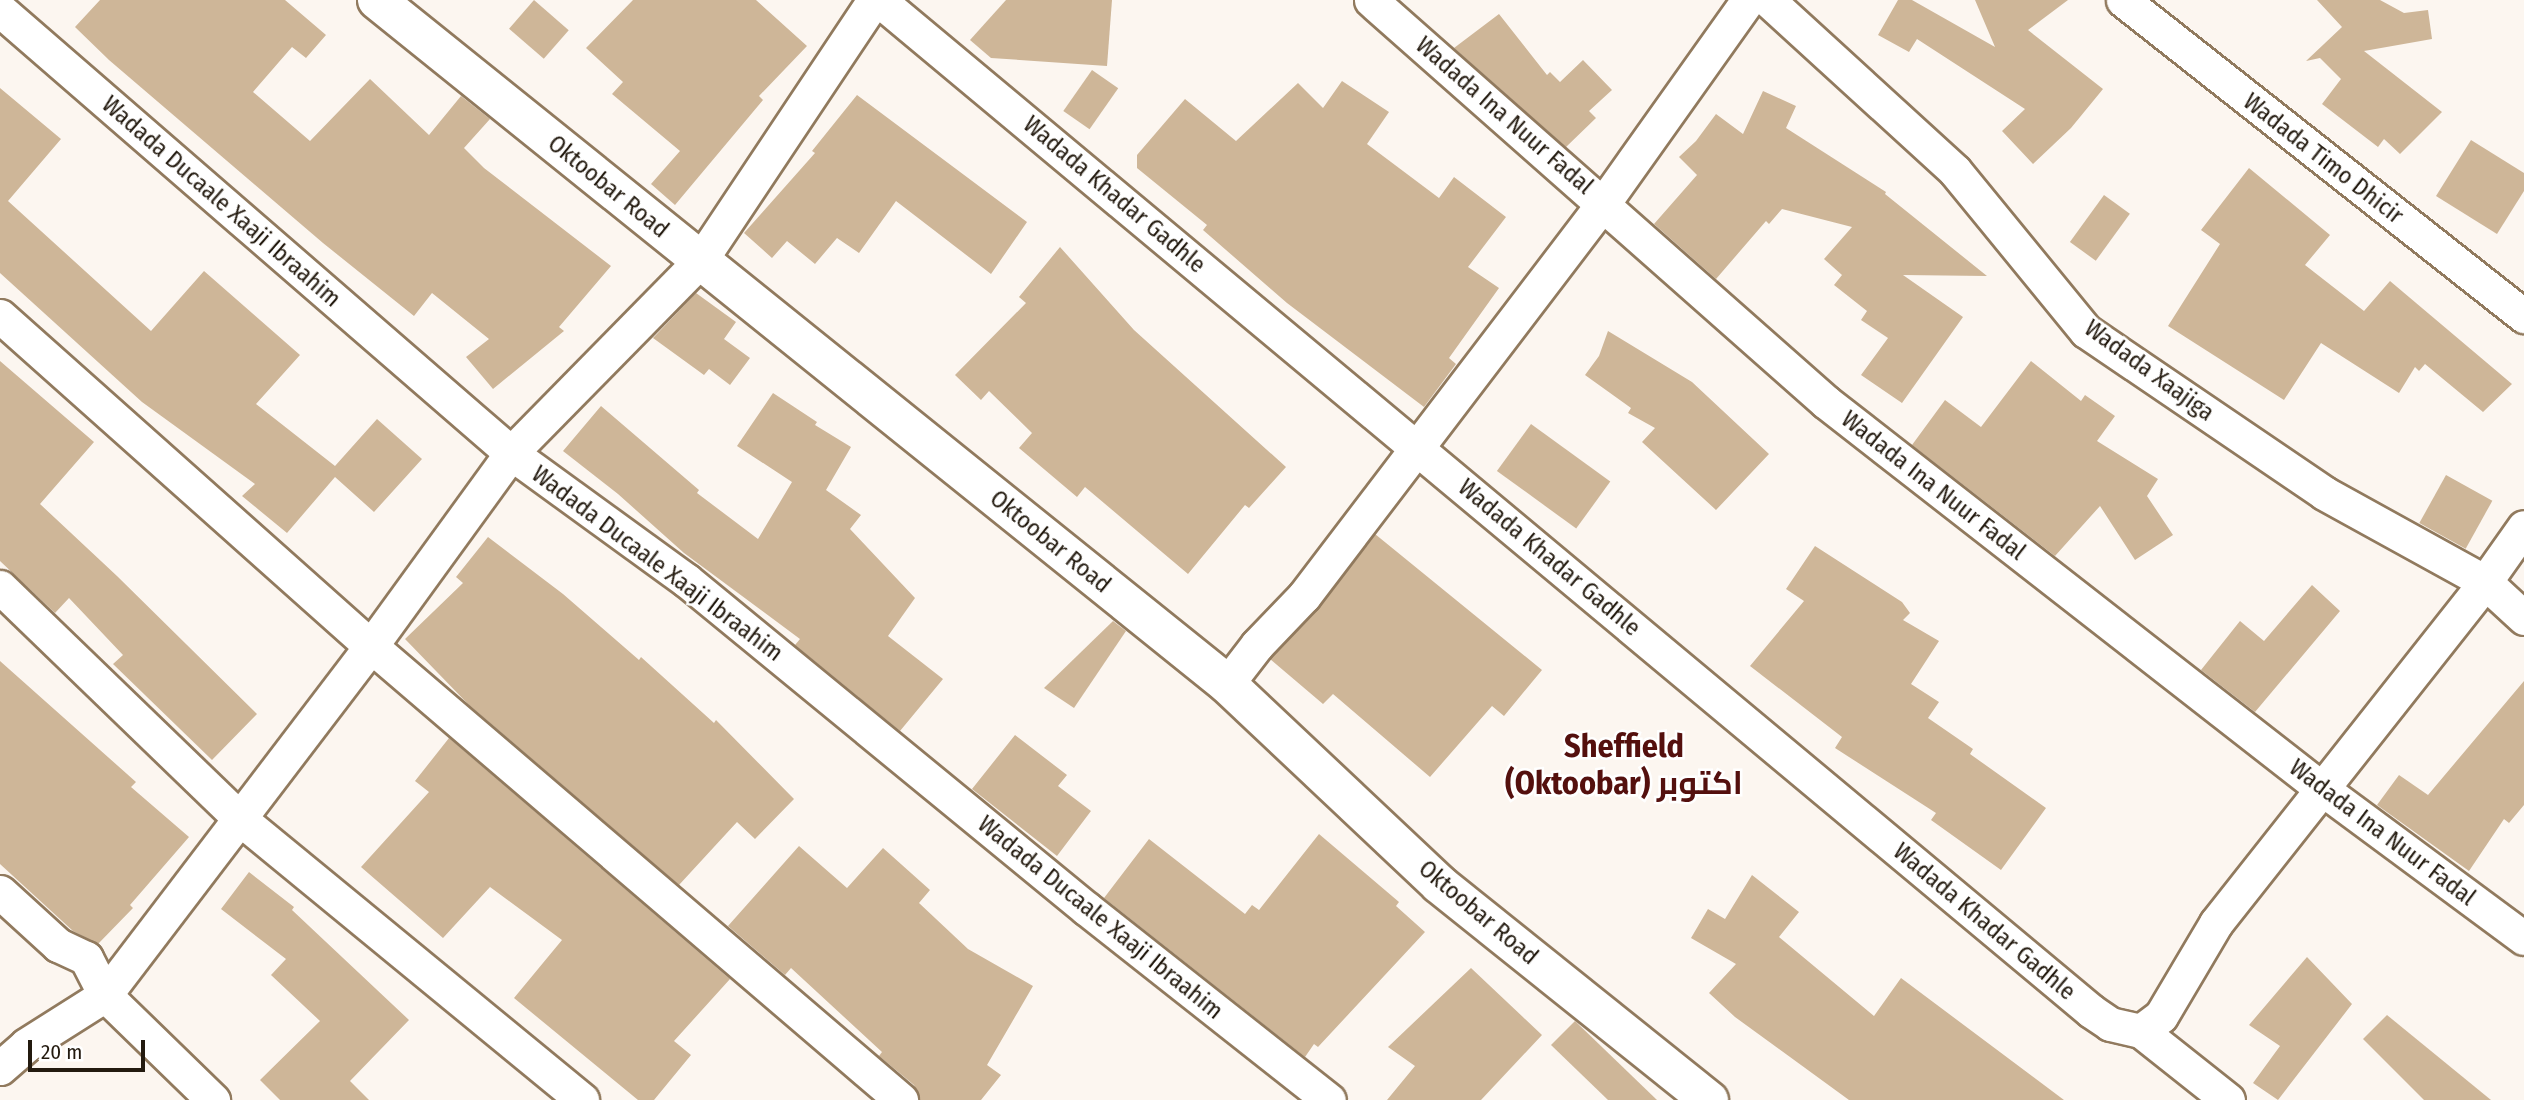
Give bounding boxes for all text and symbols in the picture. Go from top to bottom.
street label: Wadada Ina Nuur Fadal [1409,31,1599,201]
street label: Wadada Timo Dhicir [2237,88,2409,230]
street label: Wadada Ducaale Xaaji Ibraahim [96,90,346,314]
street label: Wadada Khadar Gadhle [1017,110,1211,280]
street label: Oktoobar Road [542,130,674,244]
street label: Wadada Xaajiga [2079,314,2219,428]
street label: Wadada Ina Nuur Fadal [1835,405,2031,567]
street label: Wadada Ducaale Xaaji Ibraahim [526,460,788,668]
street label: Wadada Khadar Gadhle [1452,473,1646,643]
street label: Oktoobar Road [984,485,1116,599]
district label: Sheffield (Oktoobar) اكتوبر [1505,728,1743,803]
street label: Wadada Ina Nuur Fadal [2283,754,2481,912]
street label: Wadada Ducaale Xaaji Ibraahim [972,810,1228,1026]
street label: Wadada Khadar Gadhle [1887,837,2081,1007]
street label: Oktoobar Road [1412,855,1544,971]
scale bar [32,1026,149,1070]
text: 20 m [41,1039,82,1065]

